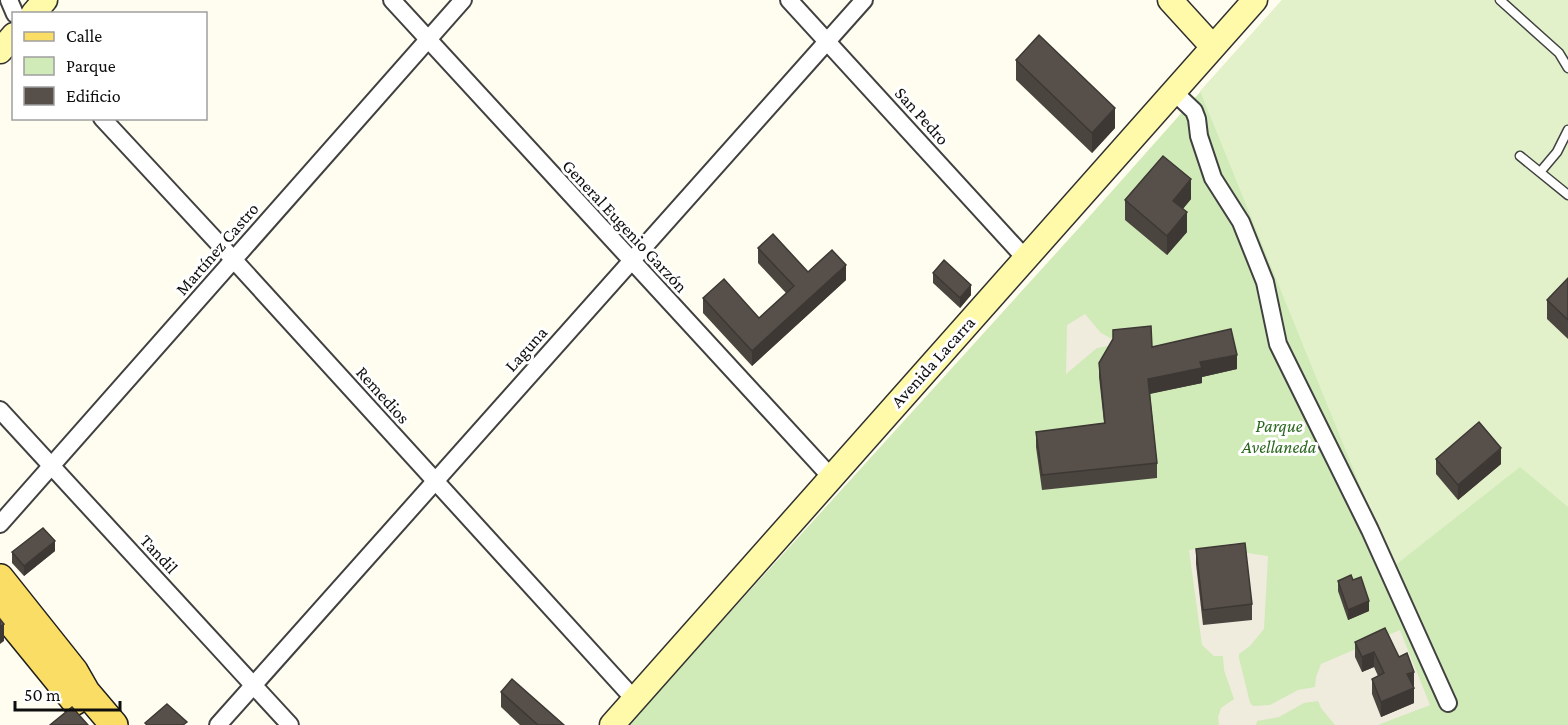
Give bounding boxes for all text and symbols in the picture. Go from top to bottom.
legend [12,12,207,120]
text: Calle [66,26,102,46]
text: Parque [66,56,116,76]
street label: San Pedro [891,83,953,149]
text: Edificio [66,86,121,106]
street label: General Eugenio Garzón [558,156,692,297]
street label: Martínez Castro [171,199,263,299]
street label: Avenida Lacarra [887,312,979,412]
street label: Laguna [501,322,551,376]
street label: Remedios [352,362,414,428]
park label: Parque Avellaneda [1241,416,1317,457]
street label: Tandil [136,530,182,578]
scale bar [15,674,120,712]
text: 50 m [24,685,61,705]

